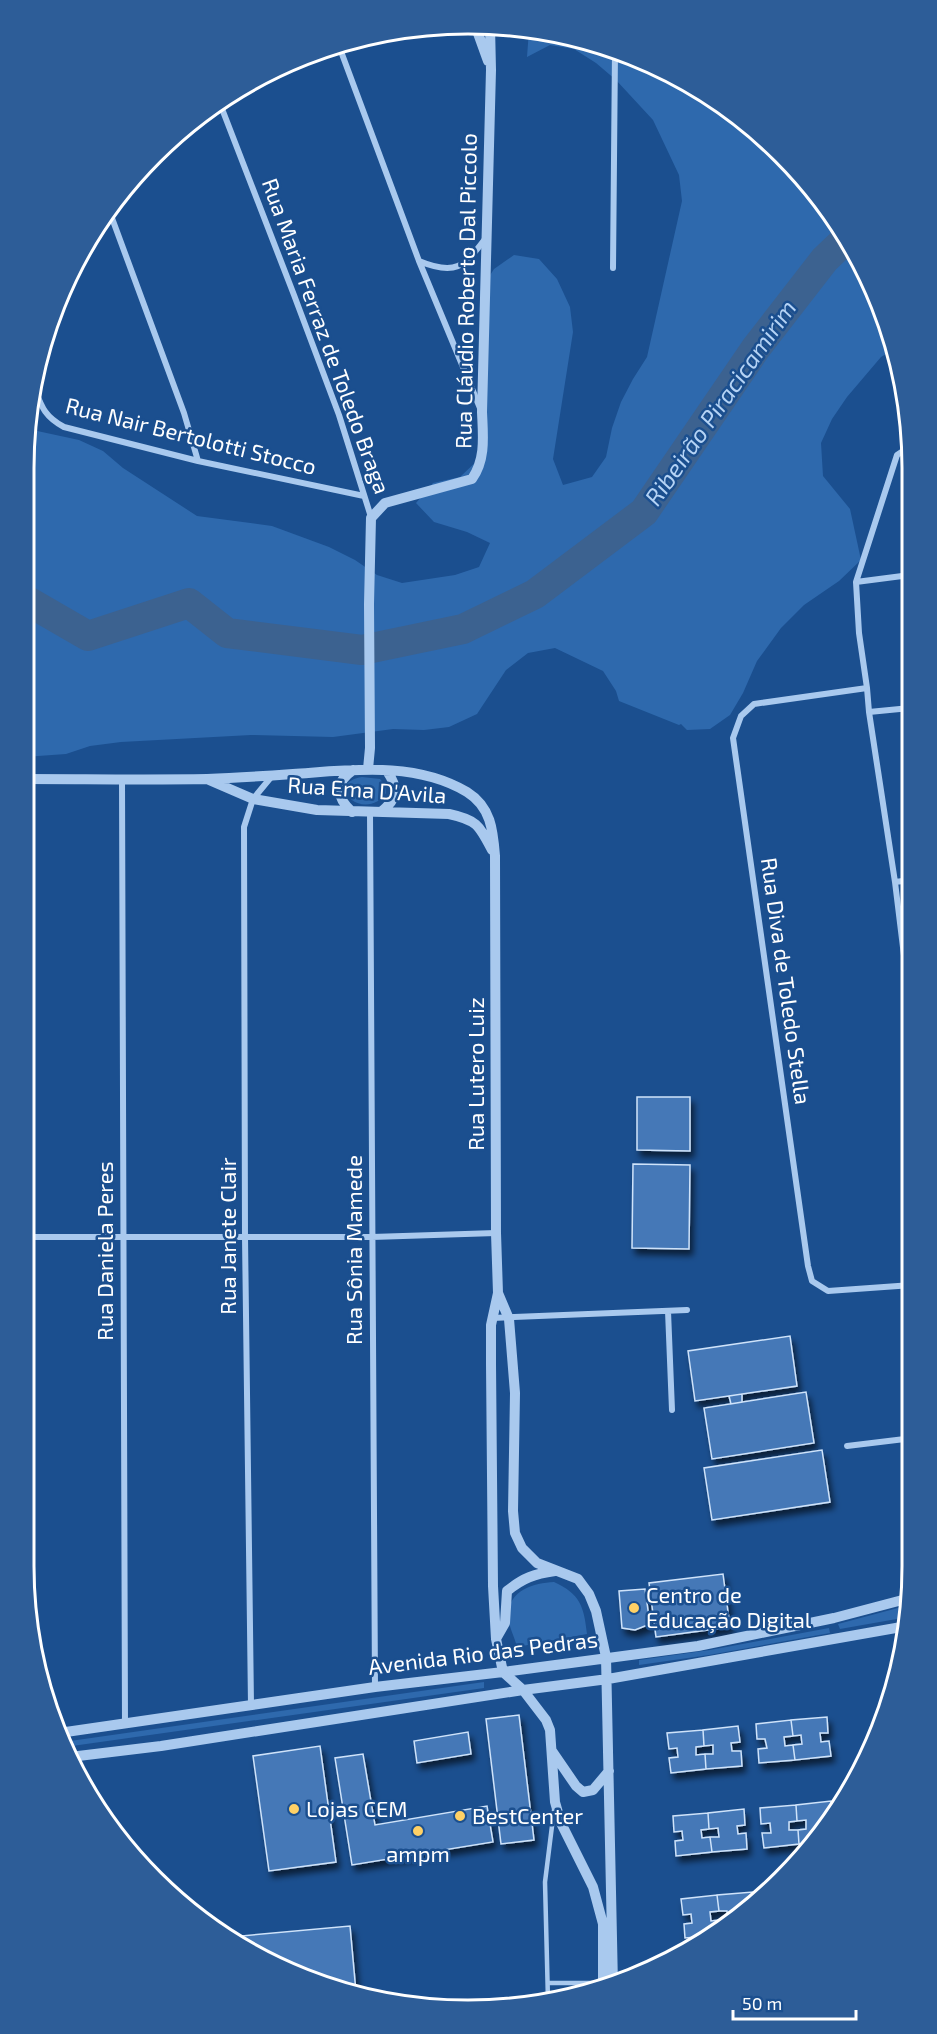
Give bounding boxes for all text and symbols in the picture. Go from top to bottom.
street label: Rua Cláudio Roberto Dal Piccolo [449,133,481,449]
street label: Rua Maria Ferraz de Toledo Braga [258,174,396,497]
water label: Ribeirão Piracicamirim [638,294,802,510]
street label: Rua Nair Bertolotti Stocco [63,391,319,479]
street label: Rua Ema D'Avila [287,770,447,808]
street label: Rua Diva de Toledo Stella [757,856,817,1106]
street label: Rua Lutero Luiz [462,997,488,1151]
street label: Rua Sônia Mamede [340,1155,366,1345]
street label: Rua Janete Clair [214,1157,240,1315]
street label: Rua Daniela Peres [91,1161,117,1341]
place label: Centro de Educação Digital [646,1581,812,1634]
marker: Centro de Educação Digital [627,1601,641,1615]
street label: Avenida Rio das Pedras [367,1625,599,1679]
place label: Lojas CEM [306,1795,408,1822]
marker: Lojas CEM [287,1802,301,1816]
place label: BestCenter [472,1802,583,1828]
marker: BestCenter [453,1809,467,1823]
marker: ampm [411,1824,425,1838]
place label: ampm [386,1840,450,1866]
scale bar [733,1983,856,2021]
text: 50 m [742,1992,782,2014]

